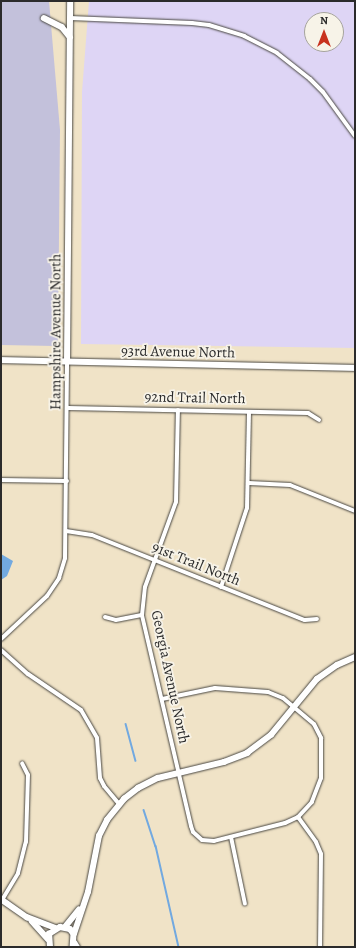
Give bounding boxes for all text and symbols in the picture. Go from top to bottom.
north arrow [304,12,344,52]
text: N [320,13,328,28]
street label: Hampshire Avenue North [47,254,65,410]
street label: 93rd Avenue North [121,342,235,362]
street label: 92nd Trail North [144,388,246,408]
street label: 91st Trail North [149,538,243,590]
street label: Georgia Avenue North [147,609,193,745]

